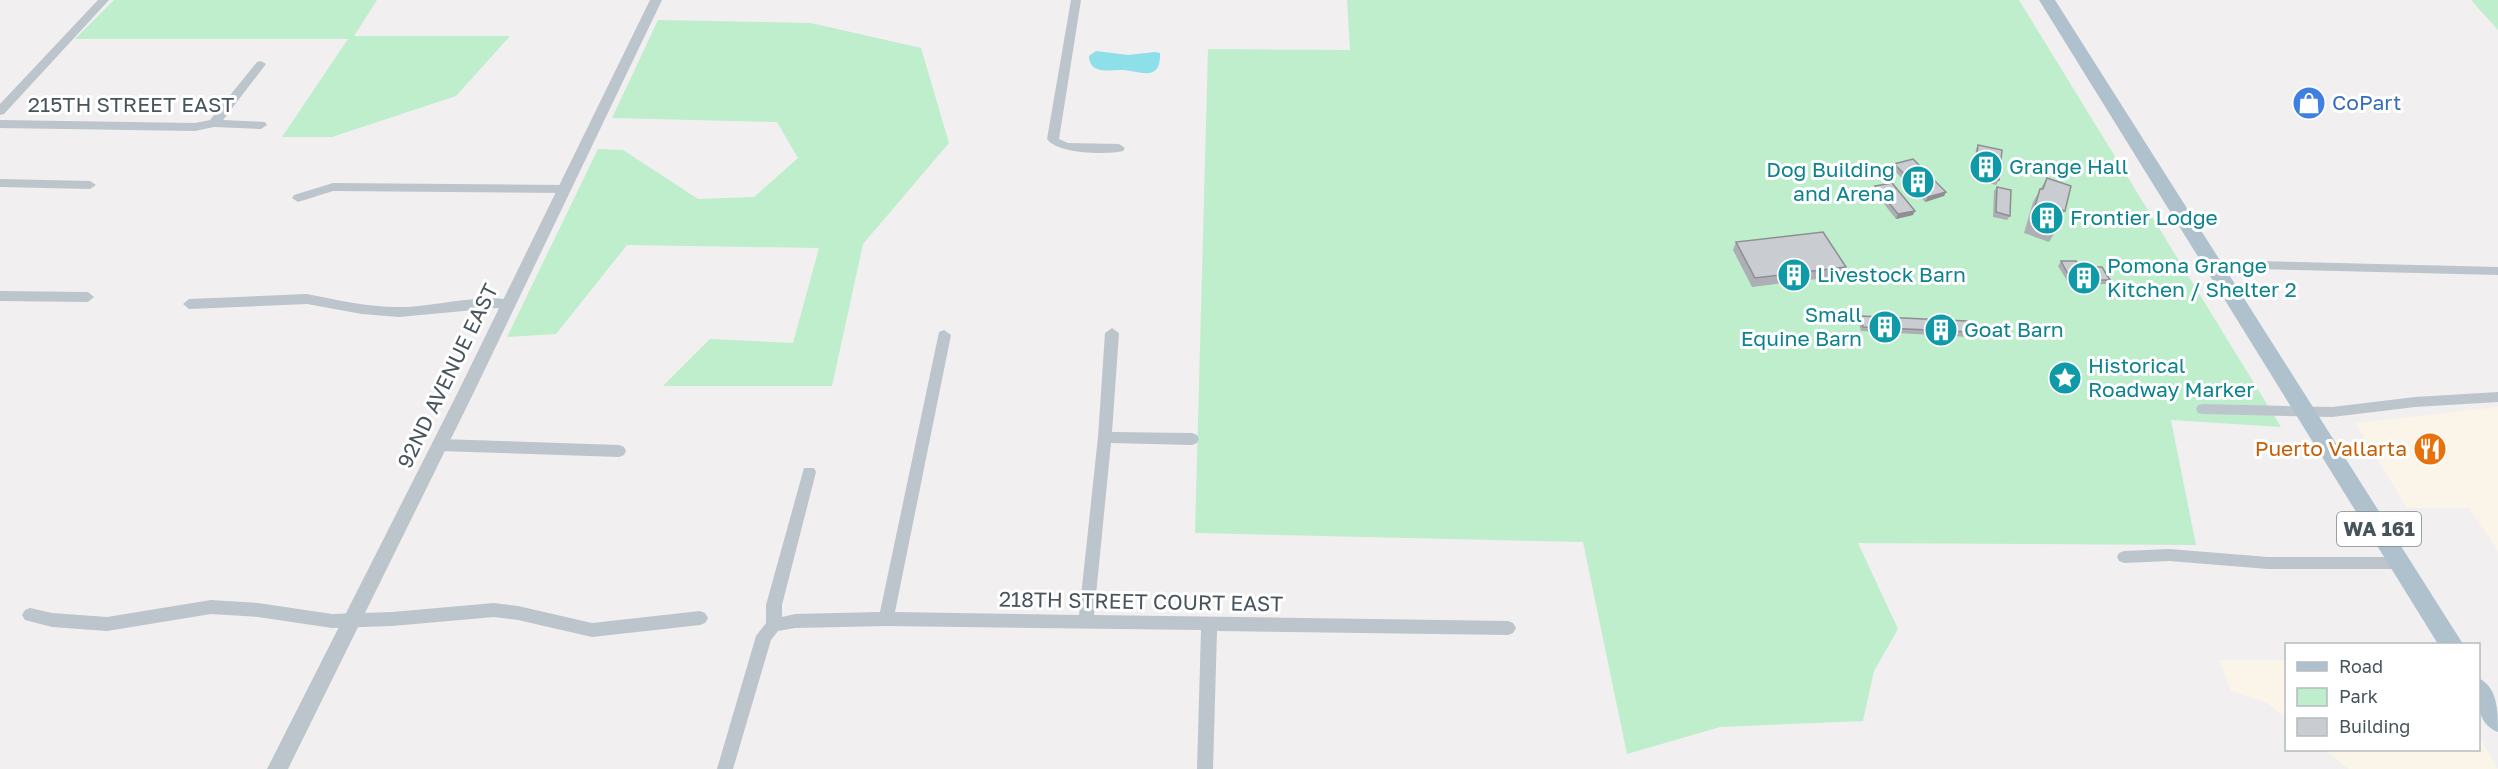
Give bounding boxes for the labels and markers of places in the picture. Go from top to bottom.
shop icon: CoPart [2291,85,2327,121]
place label: CoPart [2332,89,2401,115]
building icon: Grange Hall [1968,149,2004,185]
place label: Grange Hall [2009,153,2128,179]
place label: Dog Building and Arena [1766,156,1895,206]
building icon: Dog Building and Arena [1900,164,1936,200]
building icon: Frontier Lodge [2029,200,2065,236]
place label: Frontier Lodge [2070,204,2218,230]
place label: Pomona Grange Kitchen / Shelter 2 [2107,252,2297,302]
building icon: Livestock Barn [1776,257,1812,293]
building icon: Pomona Grange Kitchen / Shelter 2 [2066,260,2102,296]
place label: Livestock Barn [1817,261,1966,287]
place label: Small Equine Barn [1741,301,1862,351]
building icon: Small Equine Barn [1867,309,1903,345]
building icon: Goat Barn [1923,312,1959,348]
place label: Goat Barn [1964,316,2064,342]
place label: Historical Roadway Marker [2088,352,2254,402]
place icon: Historical Roadway Marker [2047,360,2083,396]
restaurant icon: Puerto Vallarta [2412,431,2448,467]
place label: Puerto Vallarta [2255,435,2407,461]

